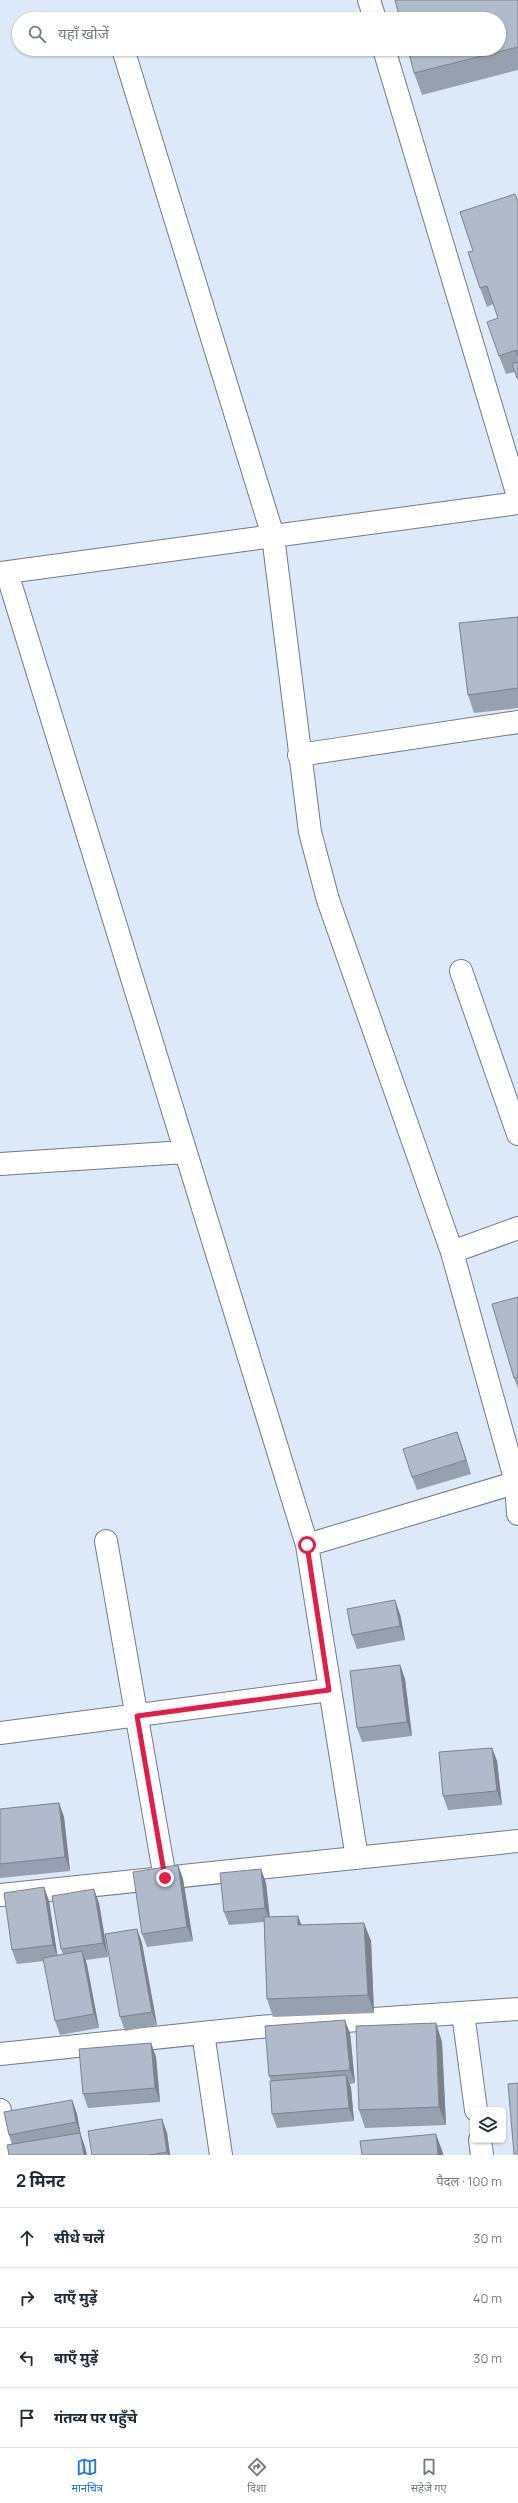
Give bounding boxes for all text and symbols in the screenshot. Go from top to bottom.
search box [12,12,506,56]
icon: search [26,23,48,45]
text: यहाँ खोजें [58,23,109,44]
route start [298,1536,316,1554]
route end [156,1869,174,1887]
map controls [470,2107,506,2143]
button: layers [470,2107,506,2143]
text: 2 मिनट [16,2169,65,2192]
text: पैदल · 100 m [436,2172,502,2190]
icon: ahead [16,2227,38,2249]
text: सीधे चलें [54,2227,104,2248]
text: 30 m [473,2229,502,2247]
icon: right [16,2287,38,2309]
text: दाएँ मुड़ें [54,2287,97,2308]
text: 40 m [473,2289,502,2307]
icon: left [16,2347,38,2369]
text: बाएँ मुड़ें [54,2347,98,2368]
text: 30 m [473,2349,502,2367]
icon: arrive [16,2407,38,2429]
text: गंतव्य पर पहुँचे [54,2407,137,2428]
tab: मानचित्र [71,2456,103,2496]
tab: दिशा [246,2456,268,2496]
tab: सहेजे गए [411,2456,447,2496]

